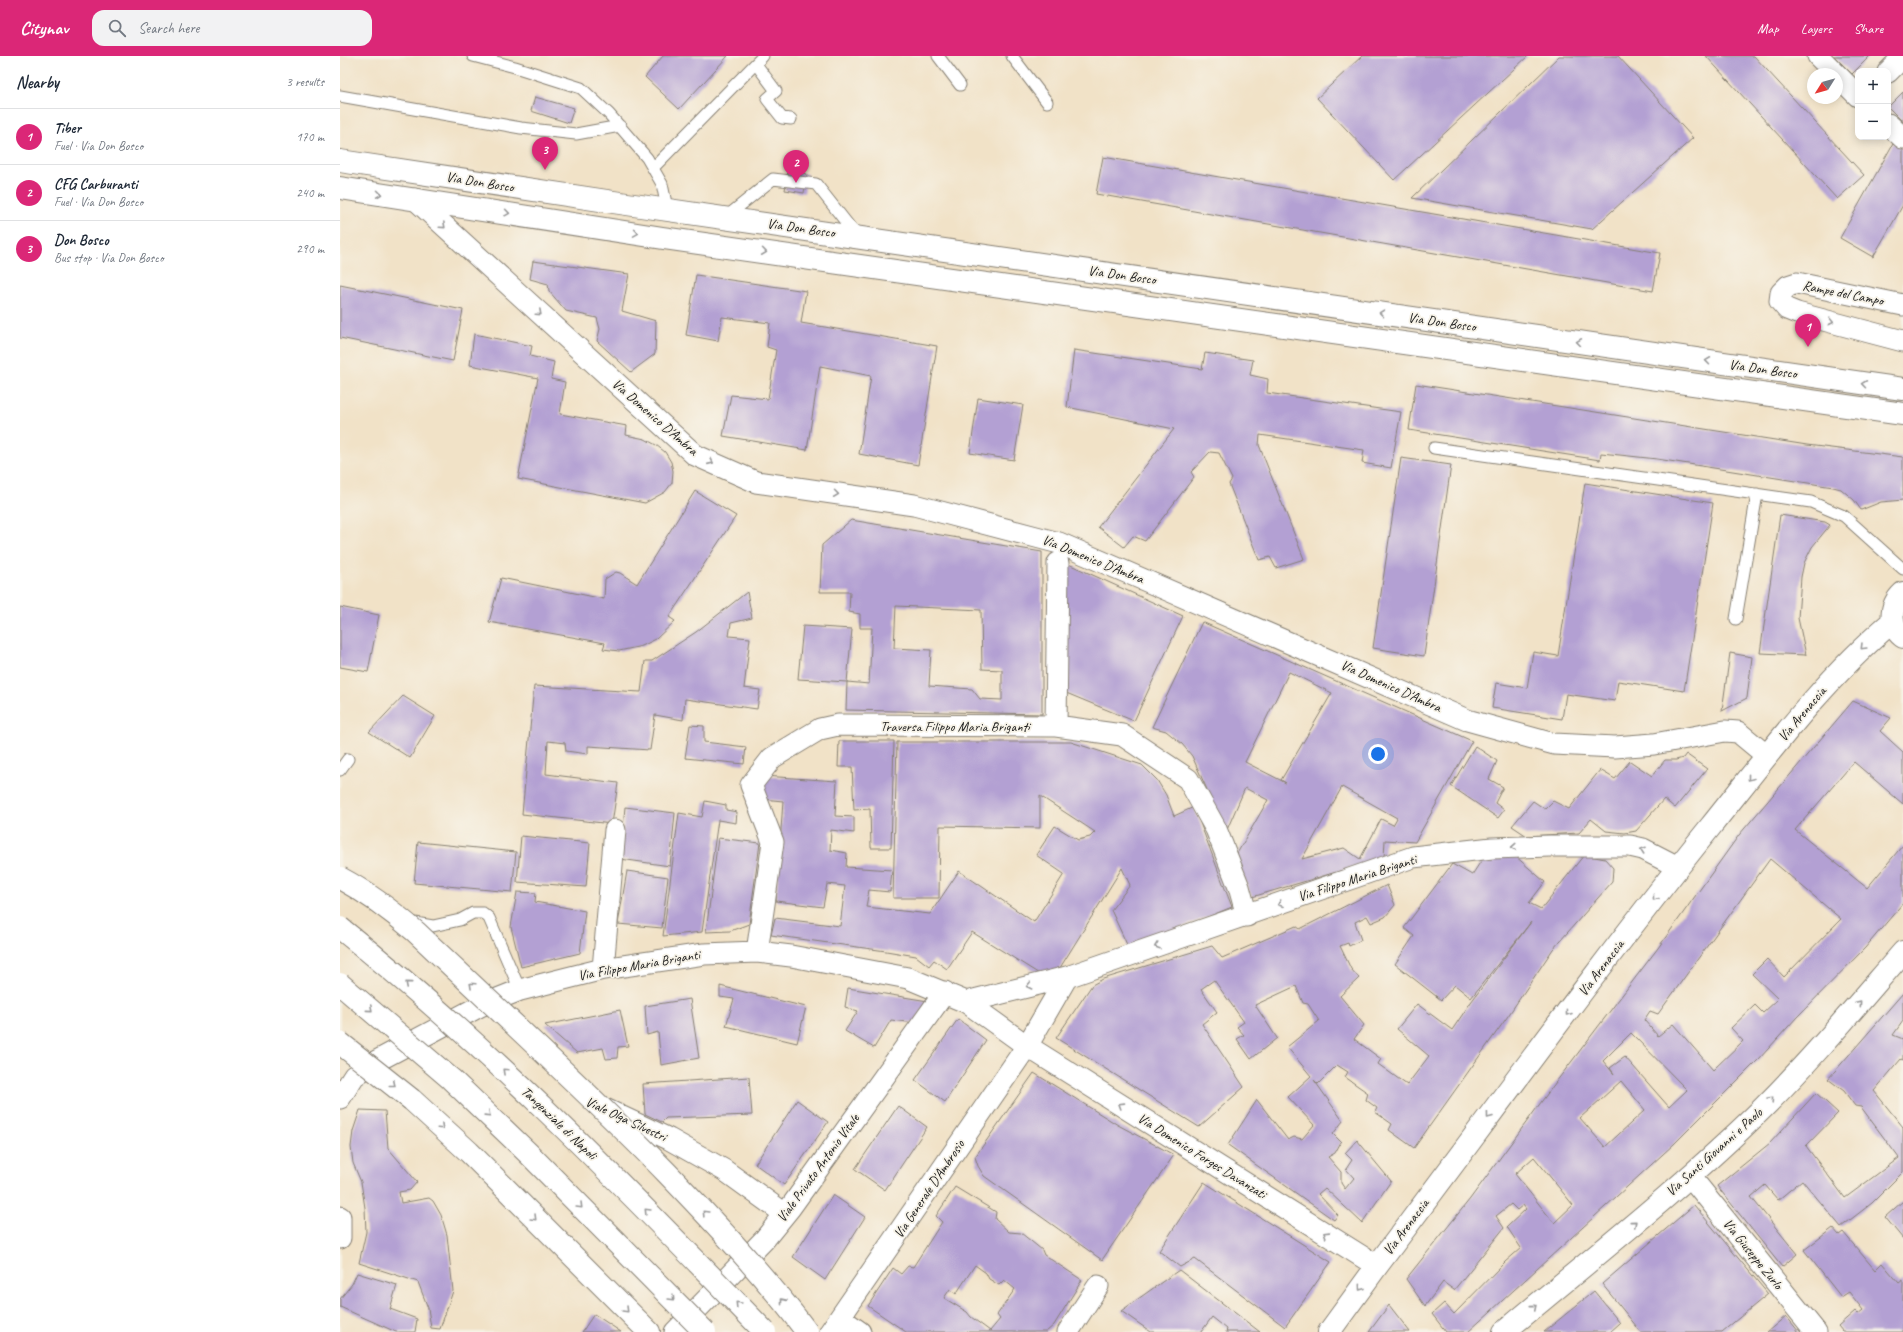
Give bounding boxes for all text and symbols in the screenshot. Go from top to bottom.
search box [92,10,372,46]
text: Citynav [20,16,68,40]
icon: search [106,17,128,39]
text: Search here [138,19,199,38]
text: Map [1757,20,1779,37]
text: Layers [1801,20,1832,37]
text: Share [1854,20,1883,37]
north arrow [1807,68,1843,104]
map controls [1855,68,1891,140]
button: + [1855,68,1891,104]
text: Nearby [16,72,59,93]
text: 3 results [286,74,324,90]
button: − [1855,104,1891,140]
text: Tiber [54,119,81,138]
text: 1 [26,129,32,145]
text: 170 m [296,129,324,145]
pin: 3 [532,137,558,170]
text: Fuel · Via Don Bosco [54,138,143,154]
pin: 2 [783,150,809,183]
street label: Via Don Bosco [445,168,517,196]
text: CFG Carburanti [54,175,137,194]
text: 2 [26,185,32,201]
text: 240 m [296,185,324,201]
one-way arrow [376,189,382,198]
text: Fuel · Via Don Bosco [54,194,143,210]
one-way arrow [504,209,510,217]
street label: Via Don Bosco [766,215,838,241]
one-way arrow [439,221,446,228]
one-way arrow [632,229,639,237]
text: Don Bosco [54,231,109,250]
text: 3 [26,241,32,257]
text: 290 m [296,241,324,257]
one-way arrow [761,247,767,256]
text: Bus stop · Via Don Bosco [54,250,164,266]
street label: Via Don Bosco [1087,262,1159,288]
street label: Rampe del Campo [1801,277,1887,310]
one-way arrow [535,309,542,316]
one-way arrow [1378,309,1385,318]
street label: Via Don Bosco [1407,309,1479,335]
pin: 1 [1795,314,1821,347]
one-way arrow [1828,317,1835,326]
one-way arrow [1576,338,1583,347]
street label: Via Don Bosco [1728,356,1800,382]
one-way arrow [1705,357,1711,366]
street label: Via Domenico D'Ambra [609,375,702,459]
one-way arrow [1861,380,1867,389]
one-way arrow [707,457,714,465]
one-way arrow [833,489,839,498]
street label: Via Domenico D'Ambra [1040,531,1147,587]
one-way arrow [1860,642,1868,650]
street label: Via Domenico D'Ambra [1338,656,1445,716]
street label: Via Arenaccia [1774,682,1831,745]
street label: Traversa Filippo Maria Briganti [880,718,1032,735]
your location [1368,744,1388,764]
one-way arrow [1747,773,1754,780]
one-way arrow [1511,843,1517,852]
one-way arrow [1640,846,1647,854]
street label: Via Filippo Maria Briganti [1296,850,1421,905]
one-way arrow [1652,893,1659,900]
one-way arrow [1277,899,1284,908]
street label: Via Arenaccia [1574,936,1628,999]
one-way arrow [1154,942,1161,950]
street label: Via Filippo Maria Briganti [577,945,704,984]
one-way arrow [405,982,412,989]
one-way arrow [469,982,477,990]
one-way arrow [1026,982,1032,990]
one-way arrow [1854,1000,1861,1007]
one-way arrow [365,1005,373,1012]
one-way arrow [1566,1008,1573,1015]
one-way arrow [502,1068,510,1076]
one-way arrow [388,1080,395,1087]
street label: Tangenziale di Napoli [518,1083,602,1165]
street label: Viale Olga Silvestri [583,1093,671,1146]
one-way arrow [1766,1096,1773,1103]
one-way arrow [1118,1103,1125,1110]
street label: Via Santi Giovanni e Paolo [1662,1103,1767,1200]
street label: Viale Privato Antonio Vitale [773,1109,864,1225]
one-way arrow [483,1110,491,1117]
street label: Via Domenico Forges Davanzati [1135,1110,1271,1204]
one-way arrow [1487,1112,1494,1119]
one-way arrow [436,1122,444,1129]
street label: Via Generale D'Ambrosio [890,1136,969,1241]
street label: Via Arenaccia [1379,1195,1433,1258]
one-way arrow [575,1201,583,1209]
one-way arrow [644,1208,652,1216]
one-way arrow [702,1210,710,1218]
one-way arrow [529,1213,537,1220]
street label: Via Giuseppe Zurlo [1719,1215,1788,1294]
one-way arrow [1629,1221,1636,1228]
one-way arrow [1323,1231,1330,1238]
one-way arrow [1359,1283,1366,1290]
one-way arrow [667,1293,675,1301]
one-way arrow [781,1298,788,1306]
one-way arrow [735,1301,743,1309]
one-way arrow [1529,1304,1537,1311]
one-way arrow [621,1305,629,1312]

